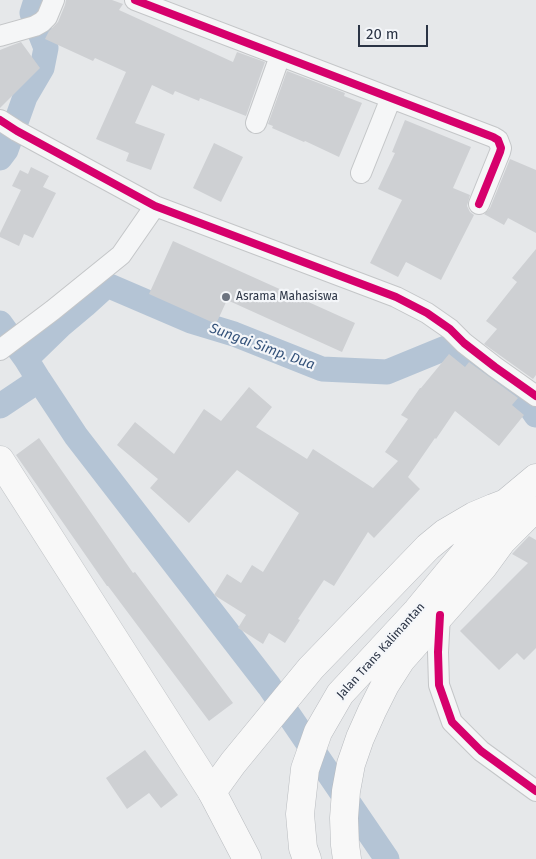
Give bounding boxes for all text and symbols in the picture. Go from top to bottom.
scale bar [361,15,431,47]
text: 20 m [366,25,399,43]
place label: Asrama Mahasiswa [236,290,338,304]
marker: Asrama Mahasiswa [220,291,232,303]
water label: Sungai Simp. Dua [207,320,317,374]
street label: Jalan Trans Kalimantan [334,600,428,702]

